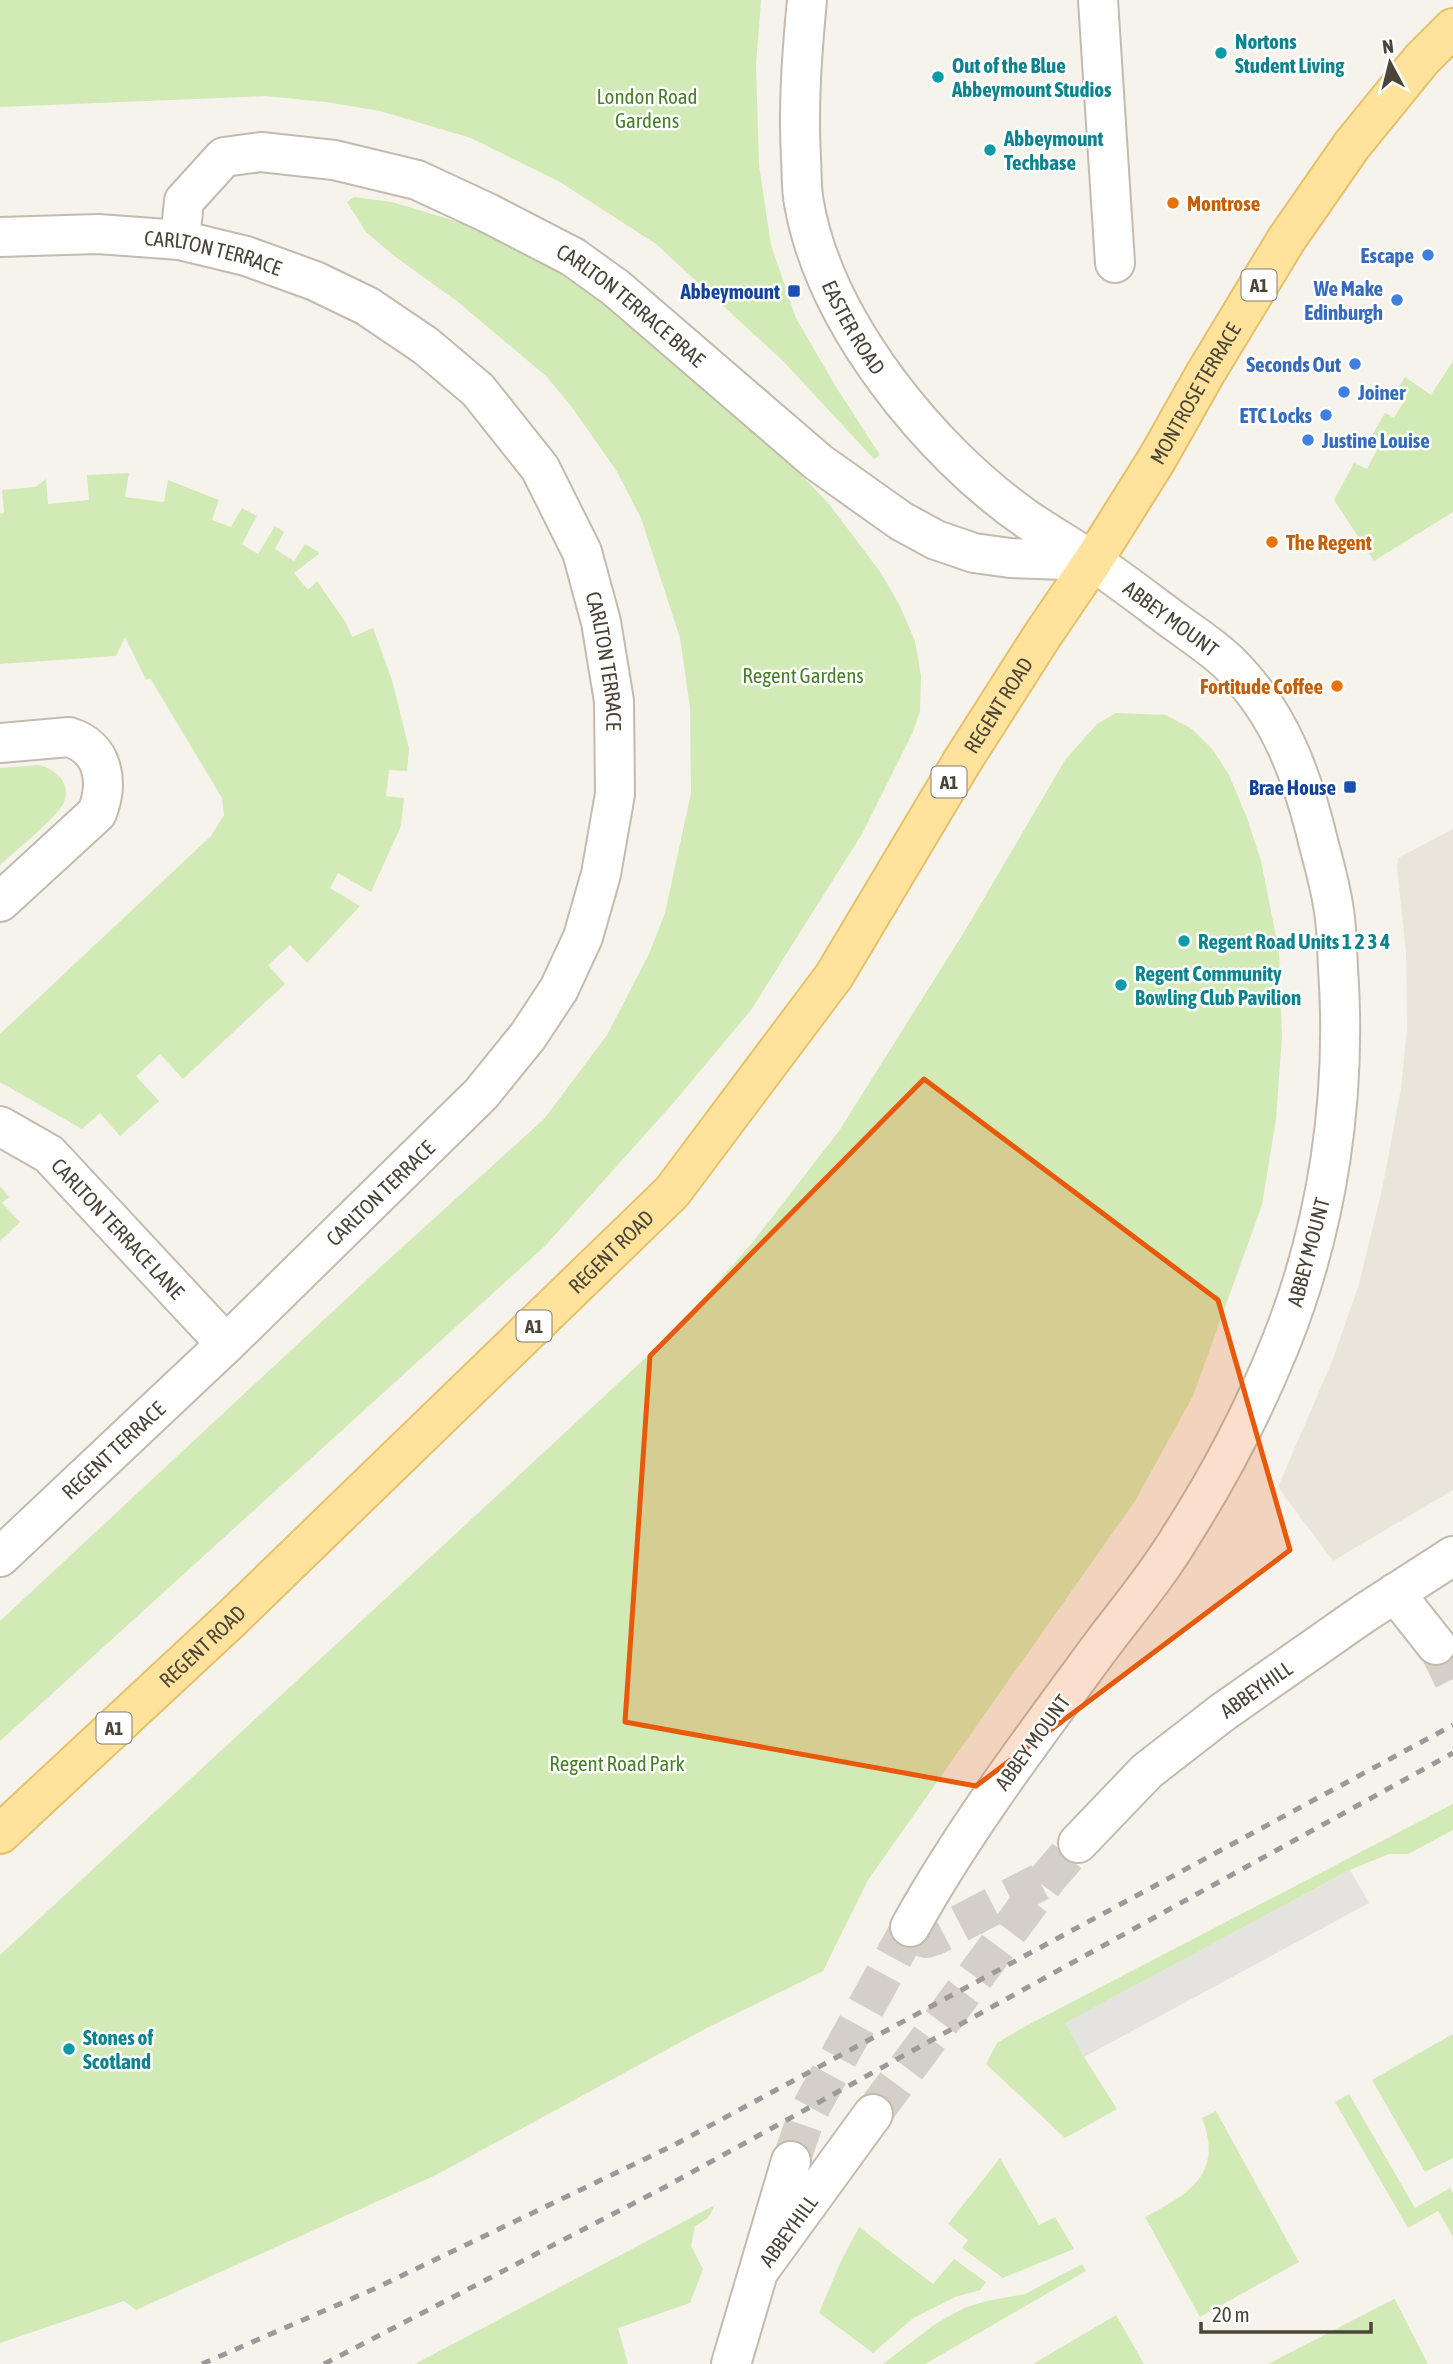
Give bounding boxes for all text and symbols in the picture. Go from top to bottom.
north arrow [1355,28,1425,98]
place label: Nortons Student Living [1235,29,1345,77]
text: N [1381,35,1395,58]
marker: Nortons Student Living [1213,45,1229,61]
place label: Out of the Blue Abbeymount Studios [951,53,1112,101]
marker: Out of the Blue Abbeymount Studios [930,69,946,85]
park label: London Road Gardens [596,84,698,132]
place label: Abbeymount Techbase [1003,126,1104,174]
marker: Abbeymount Techbase [982,142,998,158]
place label: Montrose [1187,191,1260,215]
marker: Montrose [1165,195,1181,211]
street label: CARLTON TERRACE [144,225,285,280]
street label: CARLTON TERRACE BRAE [553,239,710,371]
place label: Escape [1361,243,1414,267]
marker: Escape [1420,247,1436,263]
road number: A1 [1242,270,1276,300]
place label: We Make Edinburgh [1304,276,1383,324]
street label: EASTER ROAD [818,277,890,379]
place label: Abbeymount [679,279,780,303]
marker: Abbeymount [786,283,802,299]
marker: We Make Edinburgh [1389,292,1405,308]
street label: MONTROSE TERRACE [1145,318,1245,468]
place label: Seconds Out [1246,352,1341,376]
marker: Seconds Out [1347,356,1363,372]
place label: Joiner [1357,380,1406,404]
marker: Joiner [1336,384,1352,400]
place label: ETC Locks [1240,403,1313,427]
marker: ETC Locks [1318,407,1334,423]
place label: Justine Louise [1321,428,1430,452]
marker: Justine Louise [1300,432,1316,448]
place label: The Regent [1286,530,1372,554]
marker: The Regent [1264,534,1280,550]
street label: ABBEY MOUNT [1119,575,1223,661]
street label: CARLTON TERRACE [581,589,626,731]
street label: REGENT ROAD [959,653,1037,757]
park label: Regent Gardens [742,663,864,687]
place label: Fortitude Coffee [1200,674,1323,698]
marker: Fortitude Coffee [1329,678,1345,694]
road number: A1 [932,766,967,797]
place label: Brae House [1249,775,1336,799]
marker: Brae House [1342,779,1358,795]
place label: Regent Road Units 1 2 3 4 [1198,929,1390,953]
marker: Regent Road Units 1 2 3 4 [1176,933,1192,949]
place label: Regent Community Bowling Club Pavilion [1135,961,1301,1009]
marker: Regent Community Bowling Club Pavilion [1113,977,1129,993]
street label: CARLTON TERRACE [321,1135,439,1250]
street label: CARLTON TERRACE LANE [47,1153,190,1304]
street label: ABBEY MOUNT [1282,1195,1334,1309]
street label: REGENT ROAD [563,1205,658,1298]
road number: A1 [516,1310,552,1342]
street label: REGENT TERRACE [57,1396,169,1504]
street label: REGENT ROAD [154,1600,250,1692]
street label: ABBEYHILL [1215,1656,1296,1722]
street label: ABBEY MOUNT [989,1690,1075,1794]
road number: A1 [96,1712,132,1744]
park label: Regent Road Park [549,1751,685,1775]
place label: Stones of Scotland [83,2025,153,2073]
marker: Stones of Scotland [61,2041,77,2057]
street label: ABBEYHILL [754,2190,822,2271]
scale bar [1201,2290,1371,2334]
text: 20 m [1212,2302,1250,2326]

